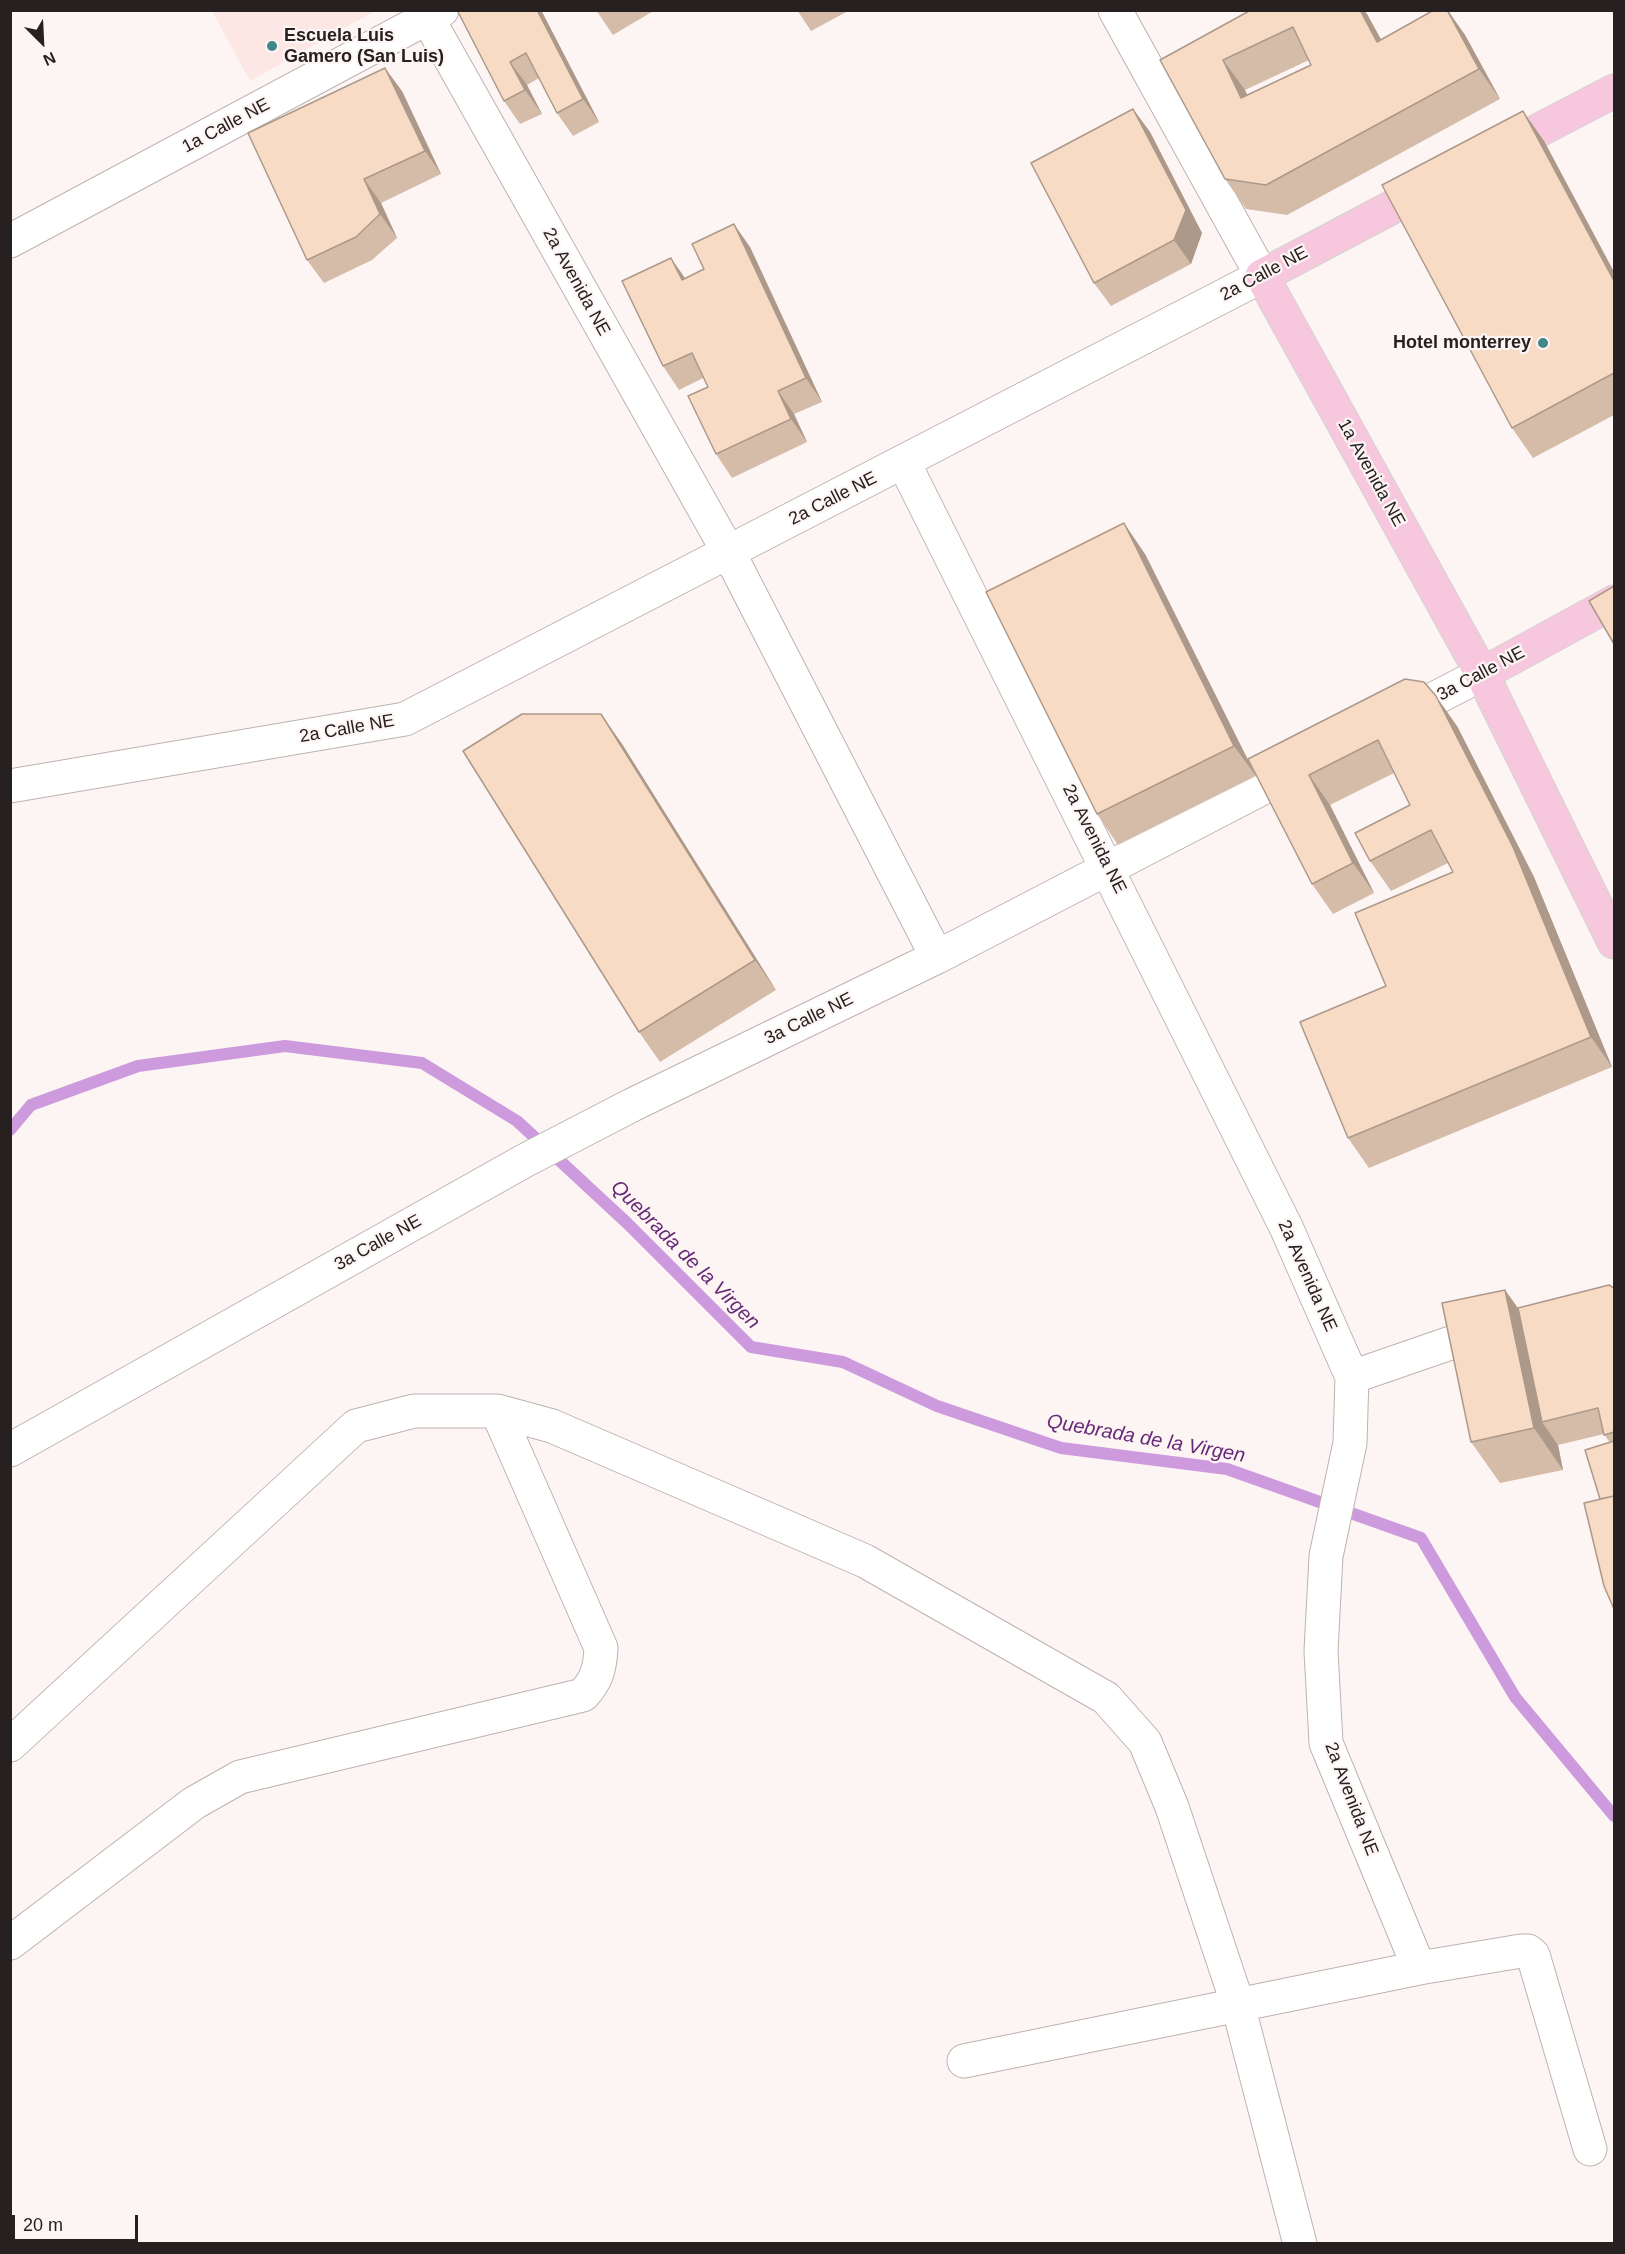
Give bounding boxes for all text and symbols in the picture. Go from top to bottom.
north arrow [12,12,72,72]
place label: Escuela Luis Gamero (San Luis) [284,25,444,68]
marker: Escuela Luis Gamero (San Luis) [265,39,279,53]
text: N [41,49,58,69]
street label: 1a Calle NE [179,94,273,158]
street label: 2a Avenida NE [538,224,614,340]
street label: 2a Calle NE [1217,242,1311,306]
place label: Hotel monterrey [1393,332,1531,354]
marker: Hotel monterrey [1536,336,1550,350]
street label: 1a Avenida NE [1333,415,1409,531]
street label: 2a Calle NE [785,468,881,530]
street label: 3a Calle NE [1434,642,1528,706]
street label: 2a Calle NE [298,710,396,748]
street label: 2a Avenida NE [1057,781,1131,897]
street label: 3a Calle NE [761,988,857,1050]
water label: Quebrada de la Virgen [605,1175,765,1335]
street label: 3a Calle NE [331,1210,425,1276]
street label: 2a Avenida NE [1273,1217,1341,1335]
water label: Quebrada de la Virgen [1045,1410,1247,1468]
street label: 2a Avenida NE [1319,1739,1383,1859]
scale bar [15,2203,141,2241]
text: 20 m [23,2215,63,2235]

